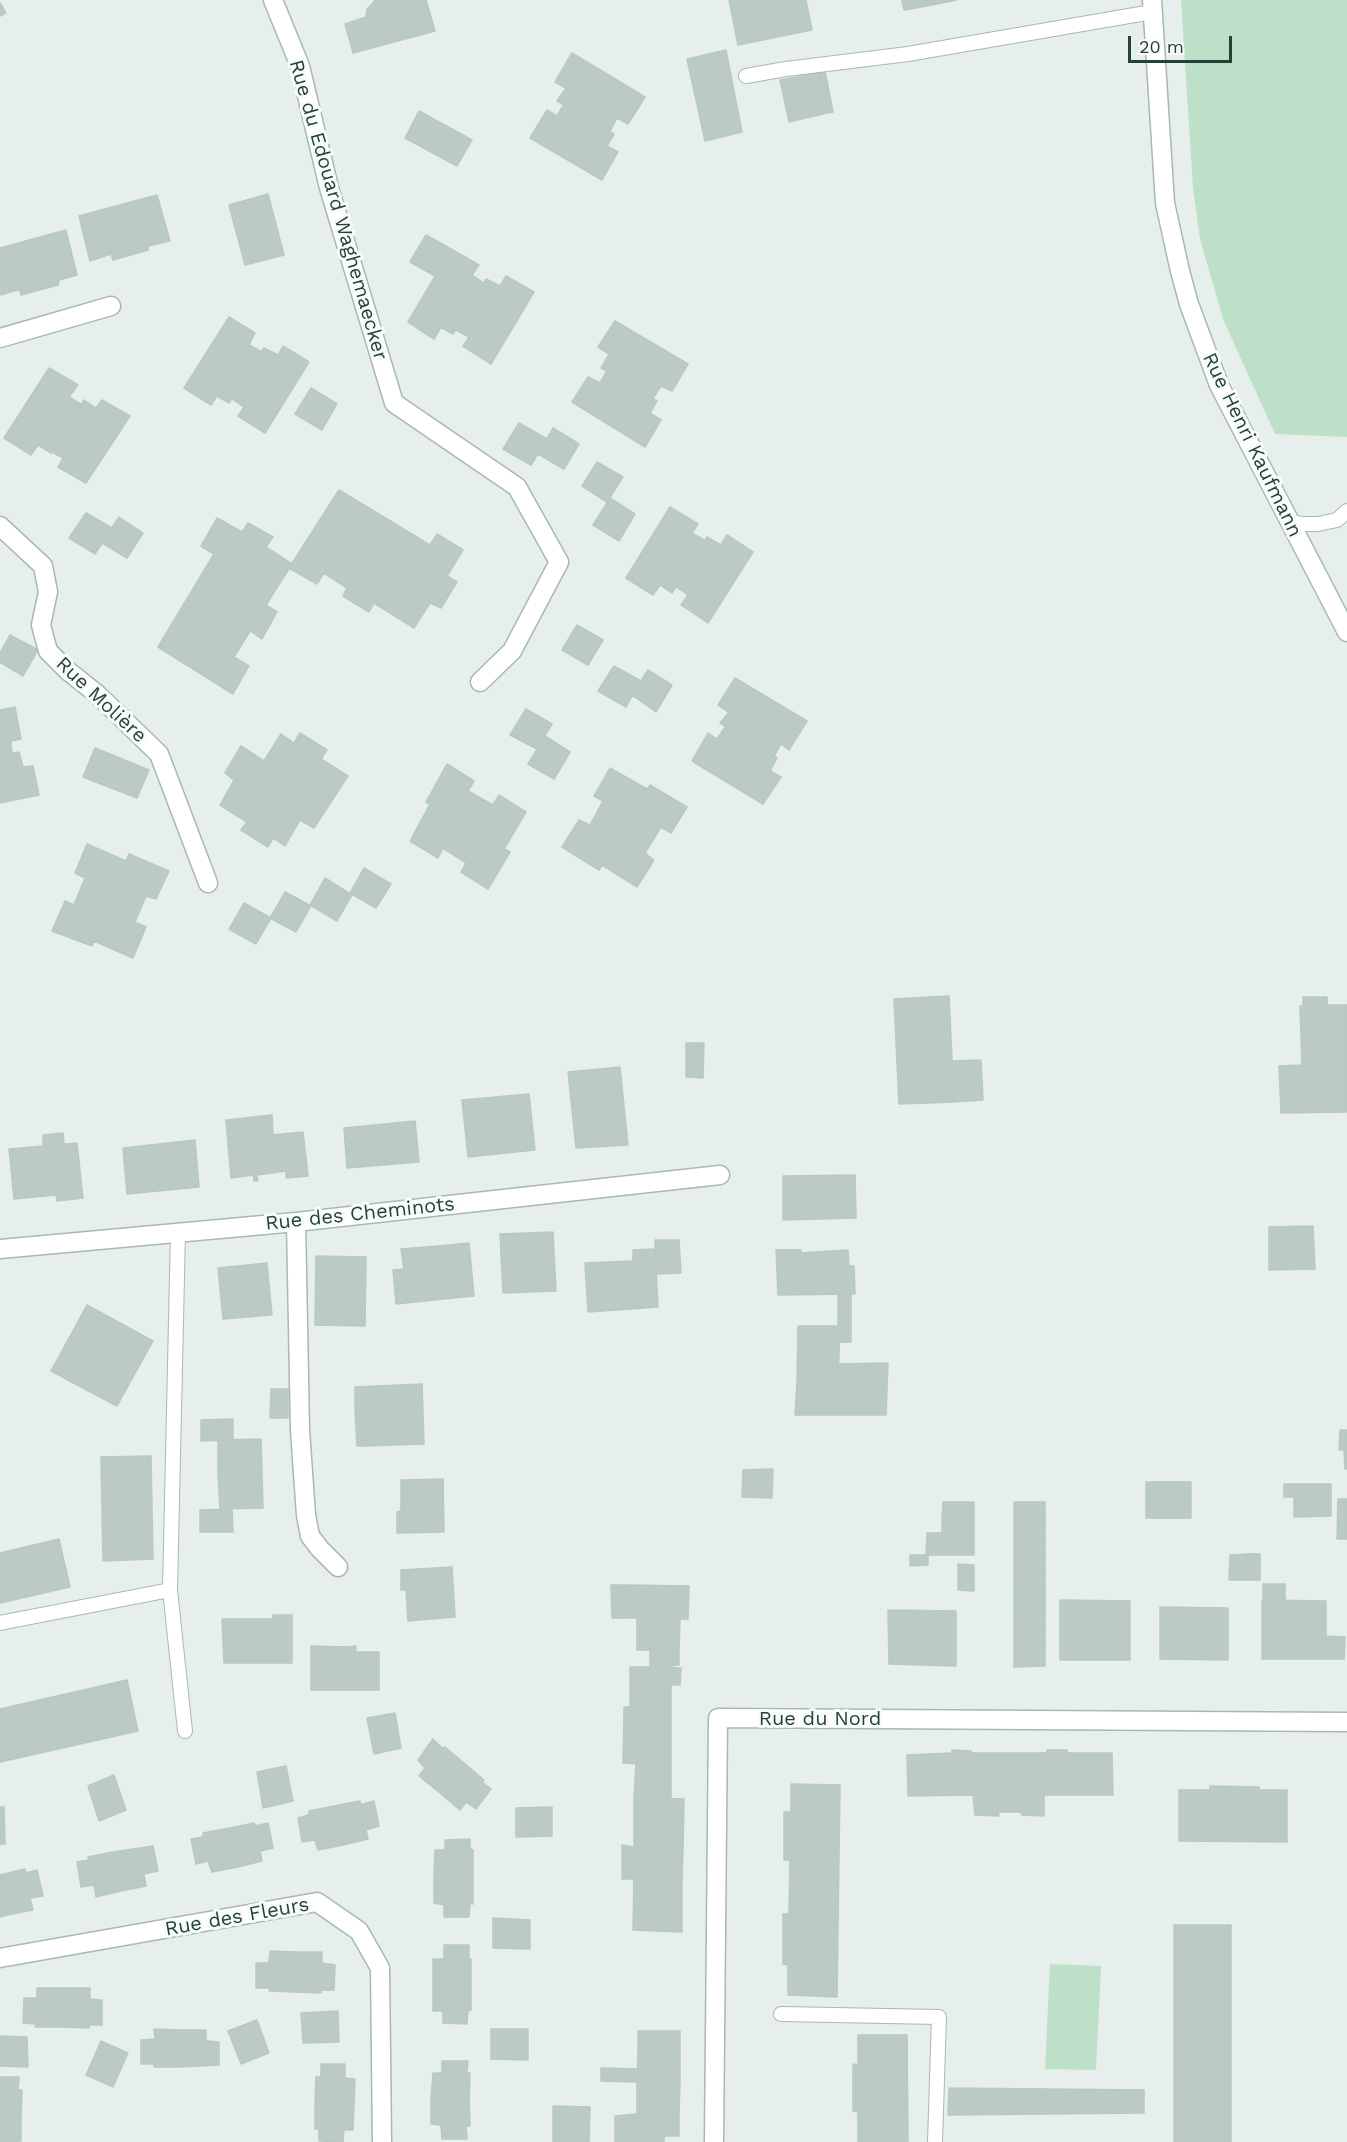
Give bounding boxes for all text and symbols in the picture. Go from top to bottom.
scale bar [1131,24,1234,62]
text: 20 m [1139,36,1184,57]
street label: Rue du Edouard Waghemaecker [284,57,392,363]
street label: Rue Henri Kaufmann [1197,349,1307,541]
street label: Rue Molière [51,652,151,748]
street label: Rue des Cheminots [264,1192,456,1236]
street label: Rue du Nord [759,1707,881,1731]
street label: Rue des Fleurs [163,1893,311,1941]

